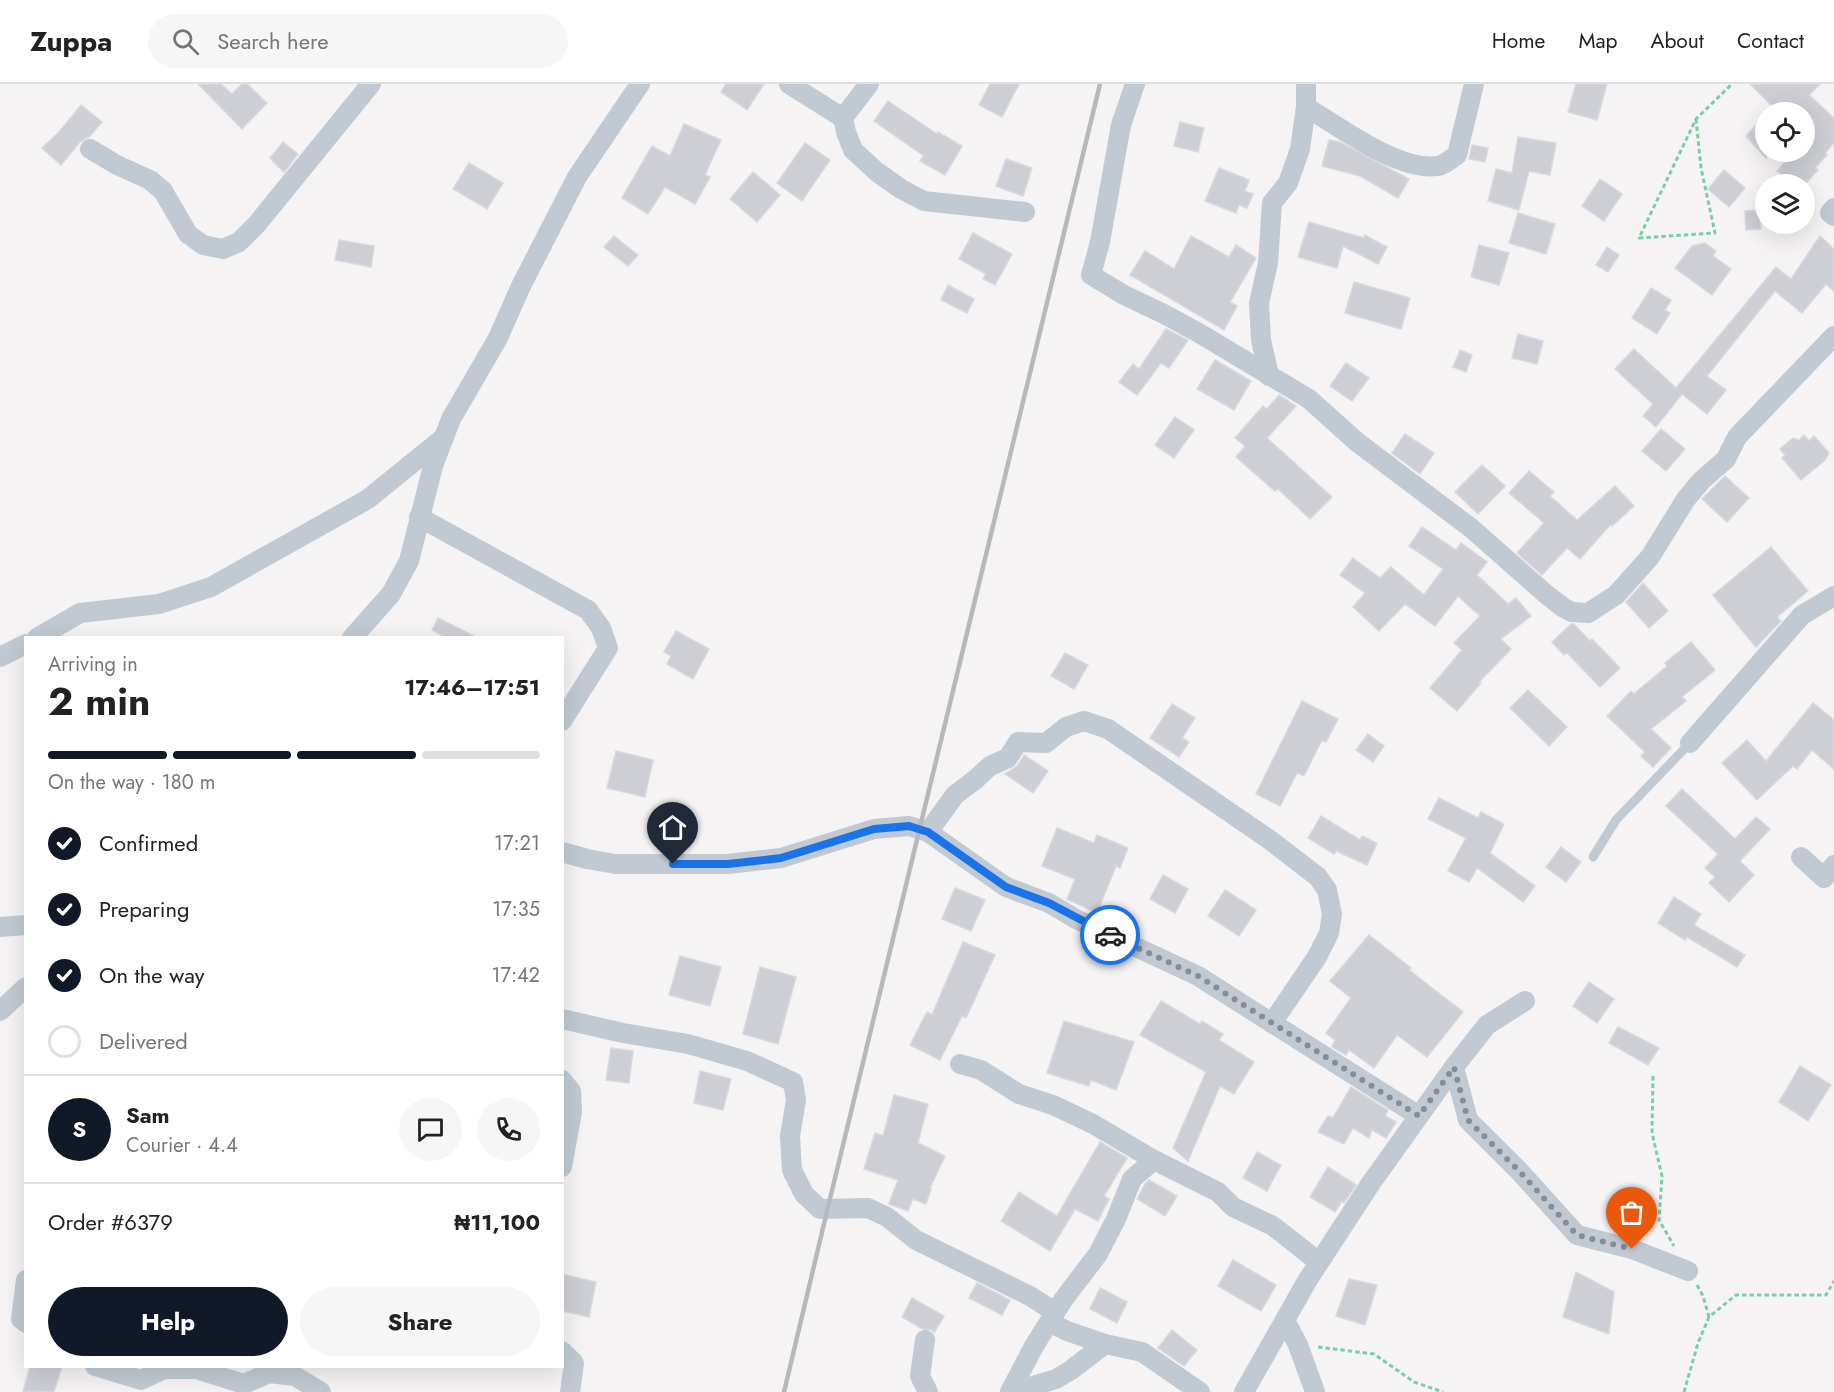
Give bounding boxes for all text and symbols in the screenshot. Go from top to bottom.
search box [148,14,568,68]
text: Zuppa [30,21,112,62]
icon: search [169,25,202,58]
text: Search here [217,25,329,57]
text: Home [1492,26,1545,56]
text: Map [1578,26,1618,56]
text: About [1651,26,1704,56]
text: Contact [1737,26,1804,56]
map controls [1755,102,1815,234]
button: locate [1755,102,1815,162]
button: layers [1755,174,1815,234]
text: Arriving in [48,650,138,679]
text: 17:46–17:51 [404,671,540,703]
text: 2 min [48,673,150,730]
text: On the way · 180 m [48,768,215,797]
pin [647,802,698,864]
icon: home [656,811,689,844]
icon: check [48,827,81,860]
text: Confirmed [99,827,198,859]
text: 17:21 [494,829,540,858]
icon: check [48,893,81,926]
text: Preparing [99,893,190,925]
text: 17:35 [492,895,540,924]
courier [1080,905,1140,965]
icon: car [1094,919,1127,952]
icon: check [48,959,81,992]
text: On the way [99,959,204,991]
text: 17:42 [491,961,540,990]
text: Delivered [99,1025,188,1057]
button: chat [399,1098,462,1161]
button: phone [477,1098,540,1161]
text: Sam [126,1099,170,1131]
text: S [73,1113,86,1145]
text: Courier · 4.4 [126,1131,238,1160]
pin [1606,1187,1657,1249]
icon: bag [1615,1196,1648,1229]
text: Order #6379 [48,1206,173,1238]
text: ₦11,100 [454,1206,540,1238]
button: Help [48,1287,288,1356]
button: Share [300,1287,540,1356]

